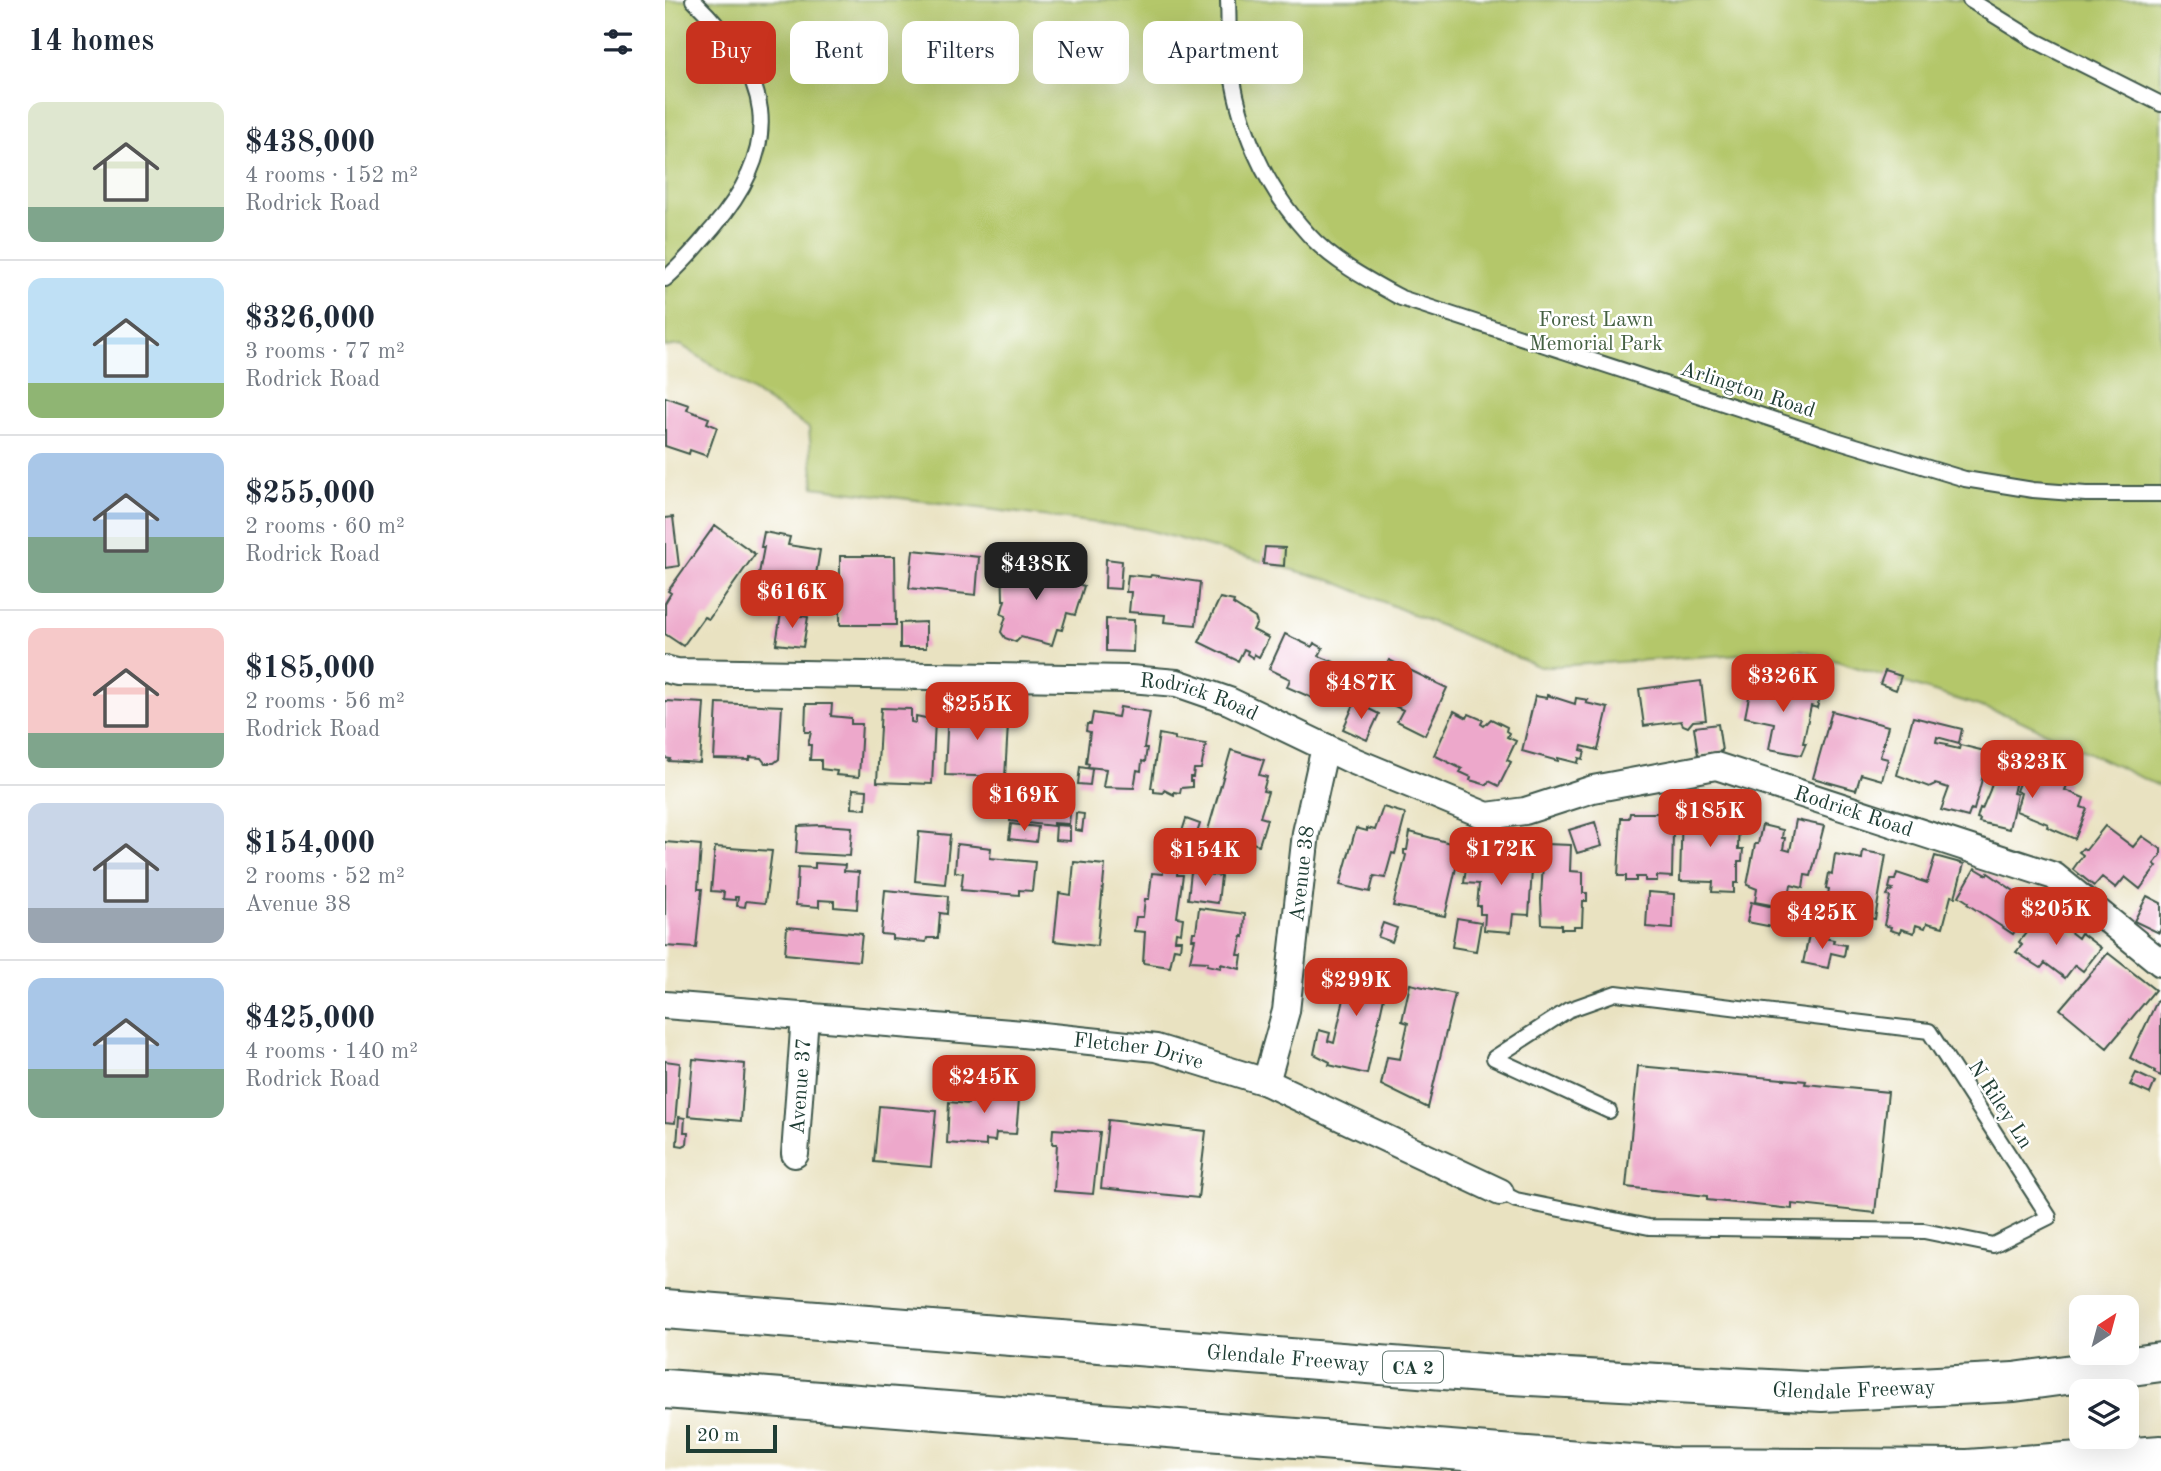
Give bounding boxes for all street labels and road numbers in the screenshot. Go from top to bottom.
street label: Arlington Road [1678,359,1818,422]
street label: Rodrick Road [1139,671,1261,725]
street label: Rodrick Road [1791,783,1915,841]
street label: Avenue 38 [1287,824,1319,923]
street label: Fletcher Drive [1072,1030,1206,1074]
street label: Avenue 37 [787,1037,815,1135]
street label: N Riley Ln [1964,1057,2036,1153]
street label: Glendale Freeway [1206,1342,1370,1376]
road number: CA 2 [1383,1352,1443,1382]
street label: Glendale Freeway [1772,1377,1936,1404]

